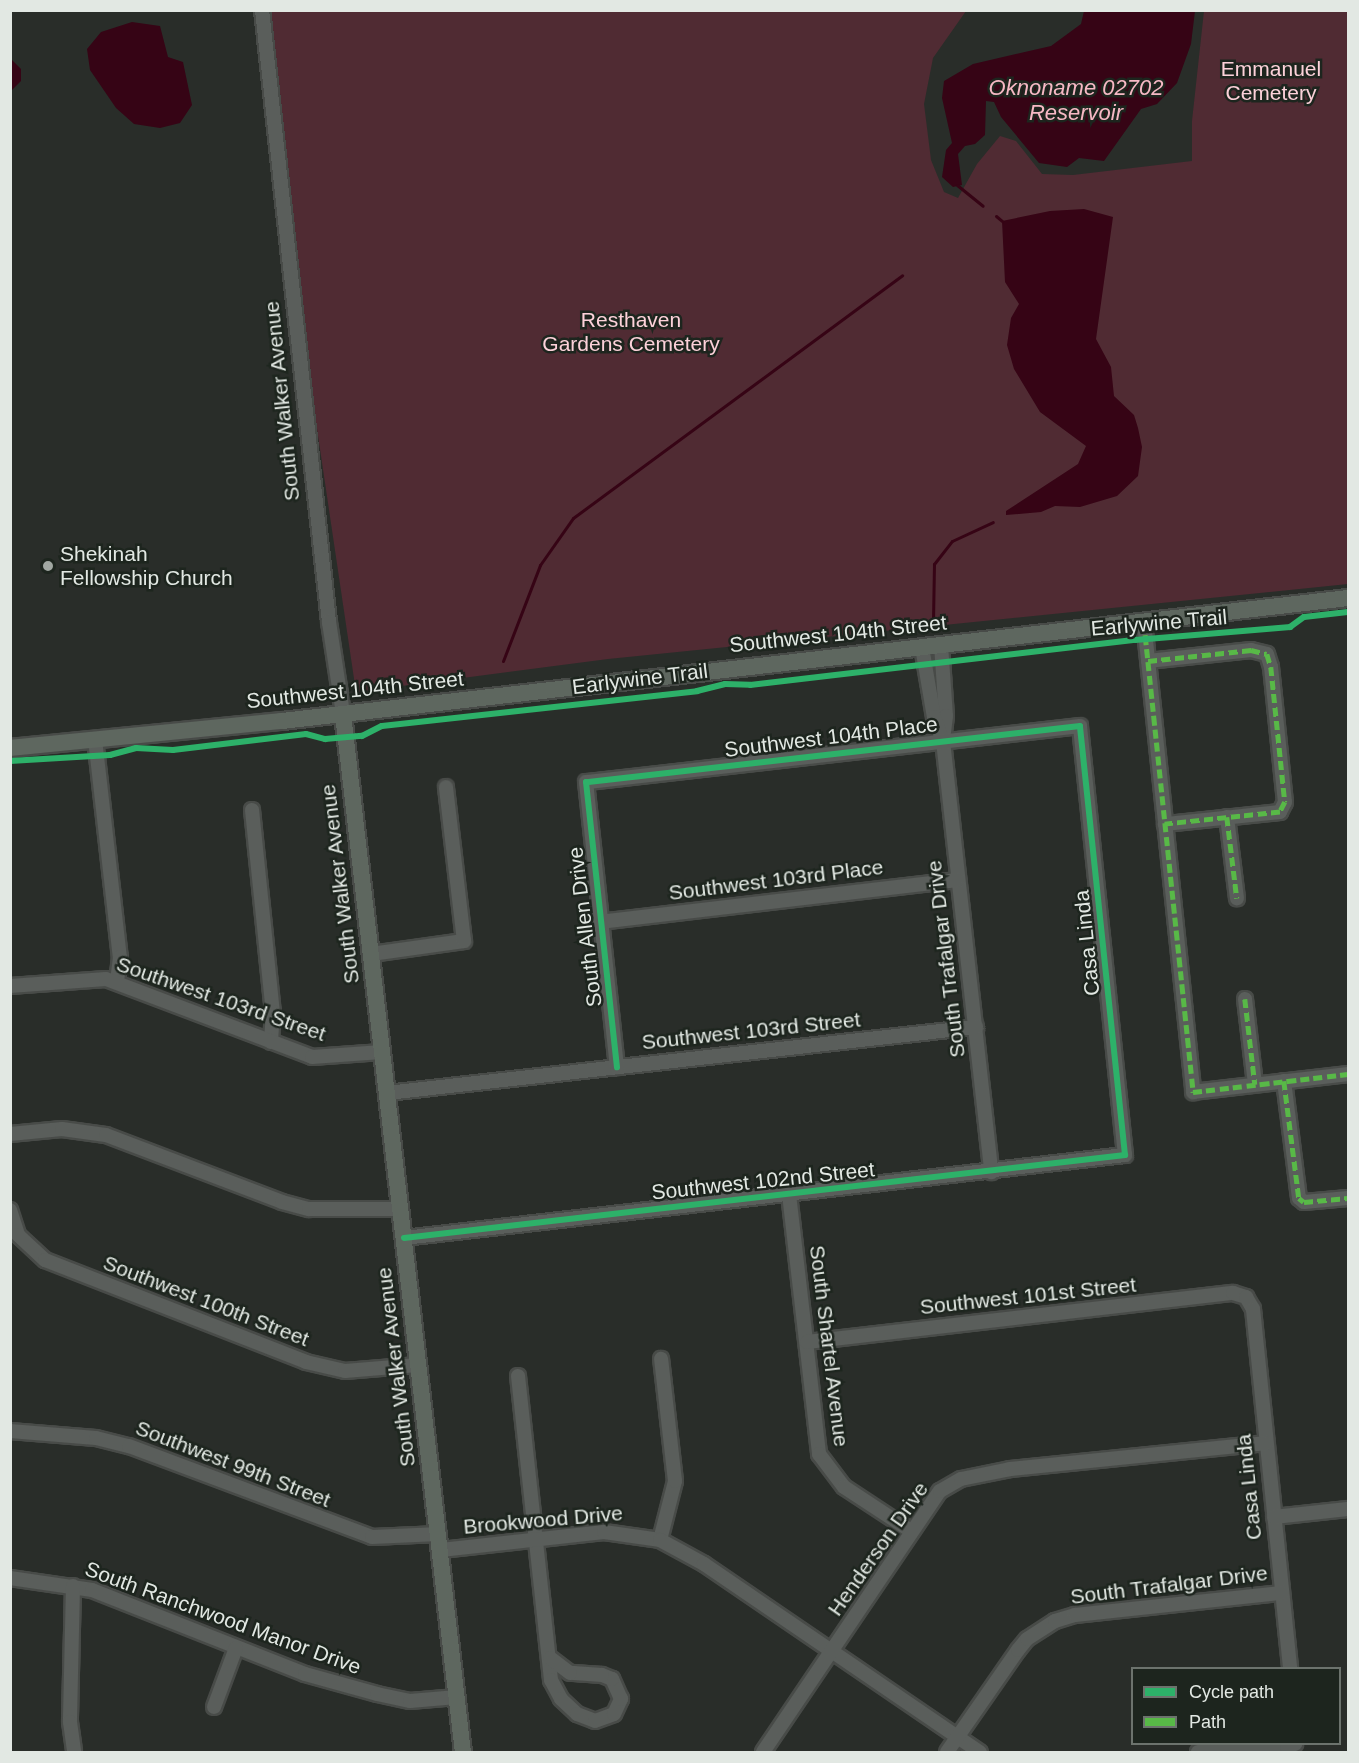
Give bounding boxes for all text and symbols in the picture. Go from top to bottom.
park label: Emmanuel Cemetery [1221,56,1321,106]
water label: Oknoname 02702 Reservoir [989,74,1163,125]
street label: South Walker Avenue [259,299,305,503]
park label: Resthaven Gardens Cemetery [542,307,720,357]
place label: Shekinah Fellowship Church [60,541,233,591]
marker: Shekinah Fellowship Church [41,559,55,573]
street label: Earlywine Trail [1090,604,1228,642]
street label: Southwest 104th Street [728,610,948,658]
street label: Earlywine Trail [571,658,709,700]
street label: Southwest 104th Street [245,666,465,714]
street label: Southwest 104th Place [723,711,939,763]
street label: South Walker Avenue [315,782,365,986]
street label: South Allen Drive [563,845,607,1009]
street label: Southwest 103rd Place [667,854,885,906]
street label: South Trafalgar Drive [921,859,971,1059]
street label: Casa Linda [1069,889,1105,997]
street label: Southwest 103rd Street [113,951,329,1047]
street label: Southwest 103rd Street [641,1007,861,1055]
street label: Southwest 102nd Street [650,1157,876,1205]
street label: South Shartel Avenue [804,1243,854,1449]
street label: Southwest 100th Street [100,1250,312,1352]
street label: South Walker Avenue [371,1265,421,1469]
street label: Southwest 101st Street [919,1272,1137,1320]
street label: Southwest 99th Street [132,1415,334,1513]
street label: Casa Linda [1231,1433,1267,1541]
street label: Henderson Drive [822,1477,934,1621]
street label: Brookwood Drive [462,1500,624,1540]
street label: South Ranchwood Manor Drive [82,1556,364,1680]
street label: South Trafalgar Drive [1069,1560,1269,1610]
legend [1131,1667,1341,1745]
text: Cycle path [1189,1682,1274,1702]
text: Path [1189,1712,1226,1732]

